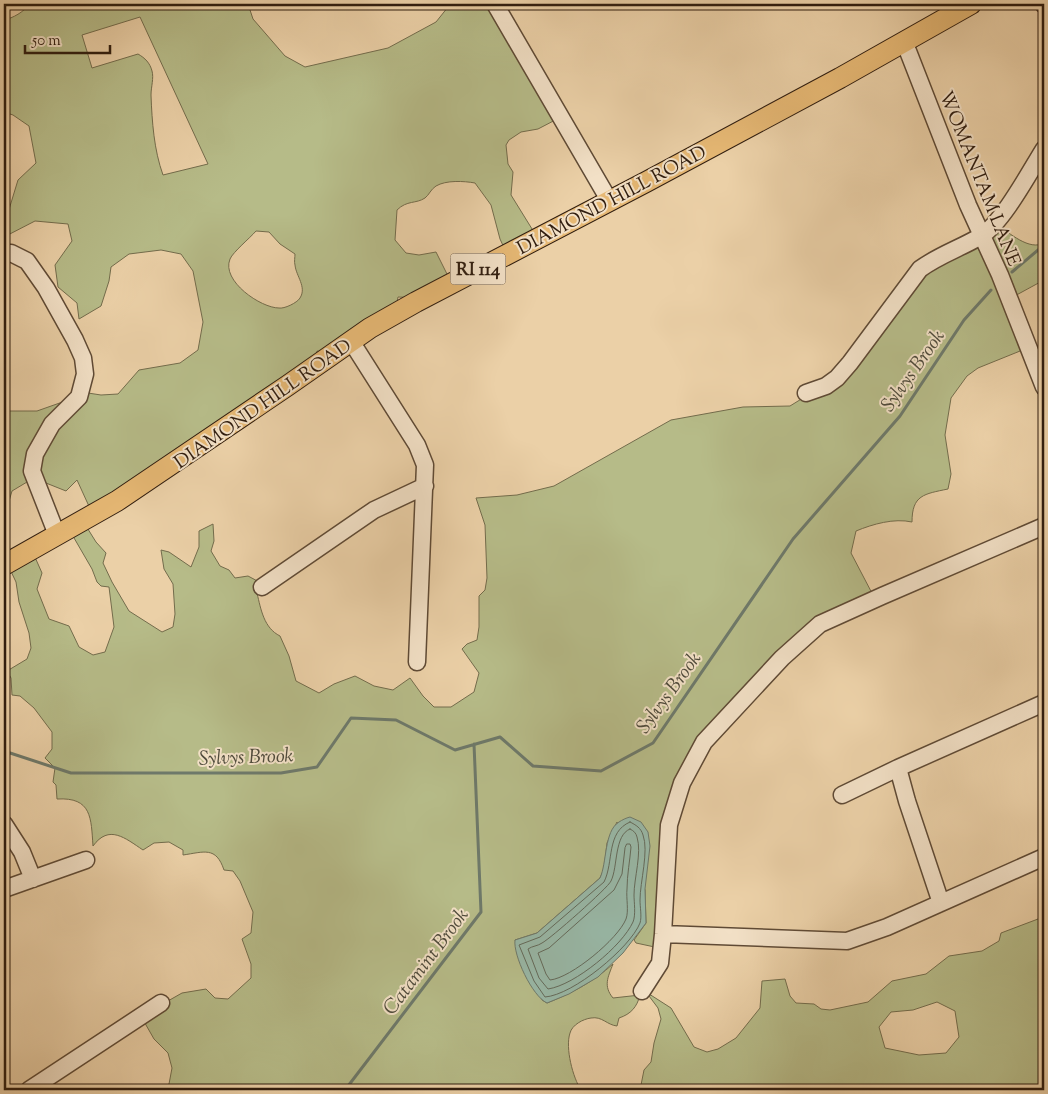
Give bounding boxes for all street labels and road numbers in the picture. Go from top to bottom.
street label: WOMANTAM LANE [931,87,1026,271]
street label: DIAMOND HILL ROAD [513,140,712,263]
road number: RI 114 [450,253,506,284]
street label: DIAMOND HILL ROAD [169,333,358,477]

